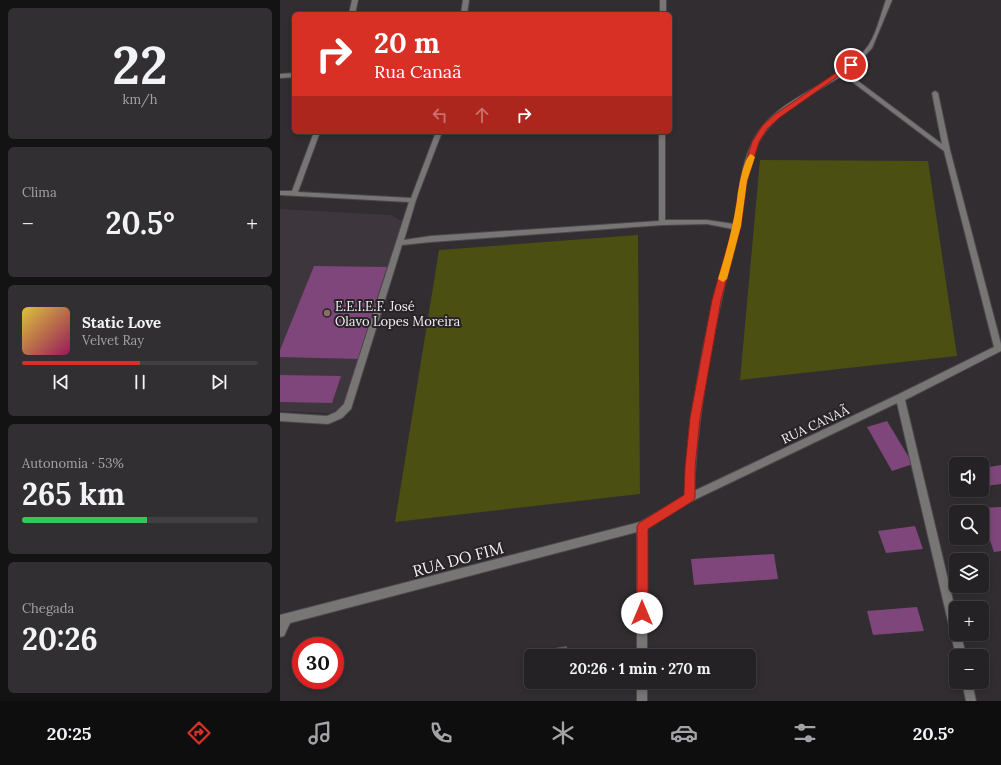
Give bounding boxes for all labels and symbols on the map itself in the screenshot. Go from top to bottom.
pin [834,48,868,82]
place label: E.E.I.E.F. José Olavo Lopes Moreira [335,298,461,330]
marker: E.E.I.E.F. José Olavo Lopes Moreira [322,308,332,318]
street label: RUA CANAÃ [779,401,853,448]
street label: RUA DO FIM [410,537,506,581]
position arrow [621,592,663,634]
speed limit sign: 30 [292,637,344,689]

